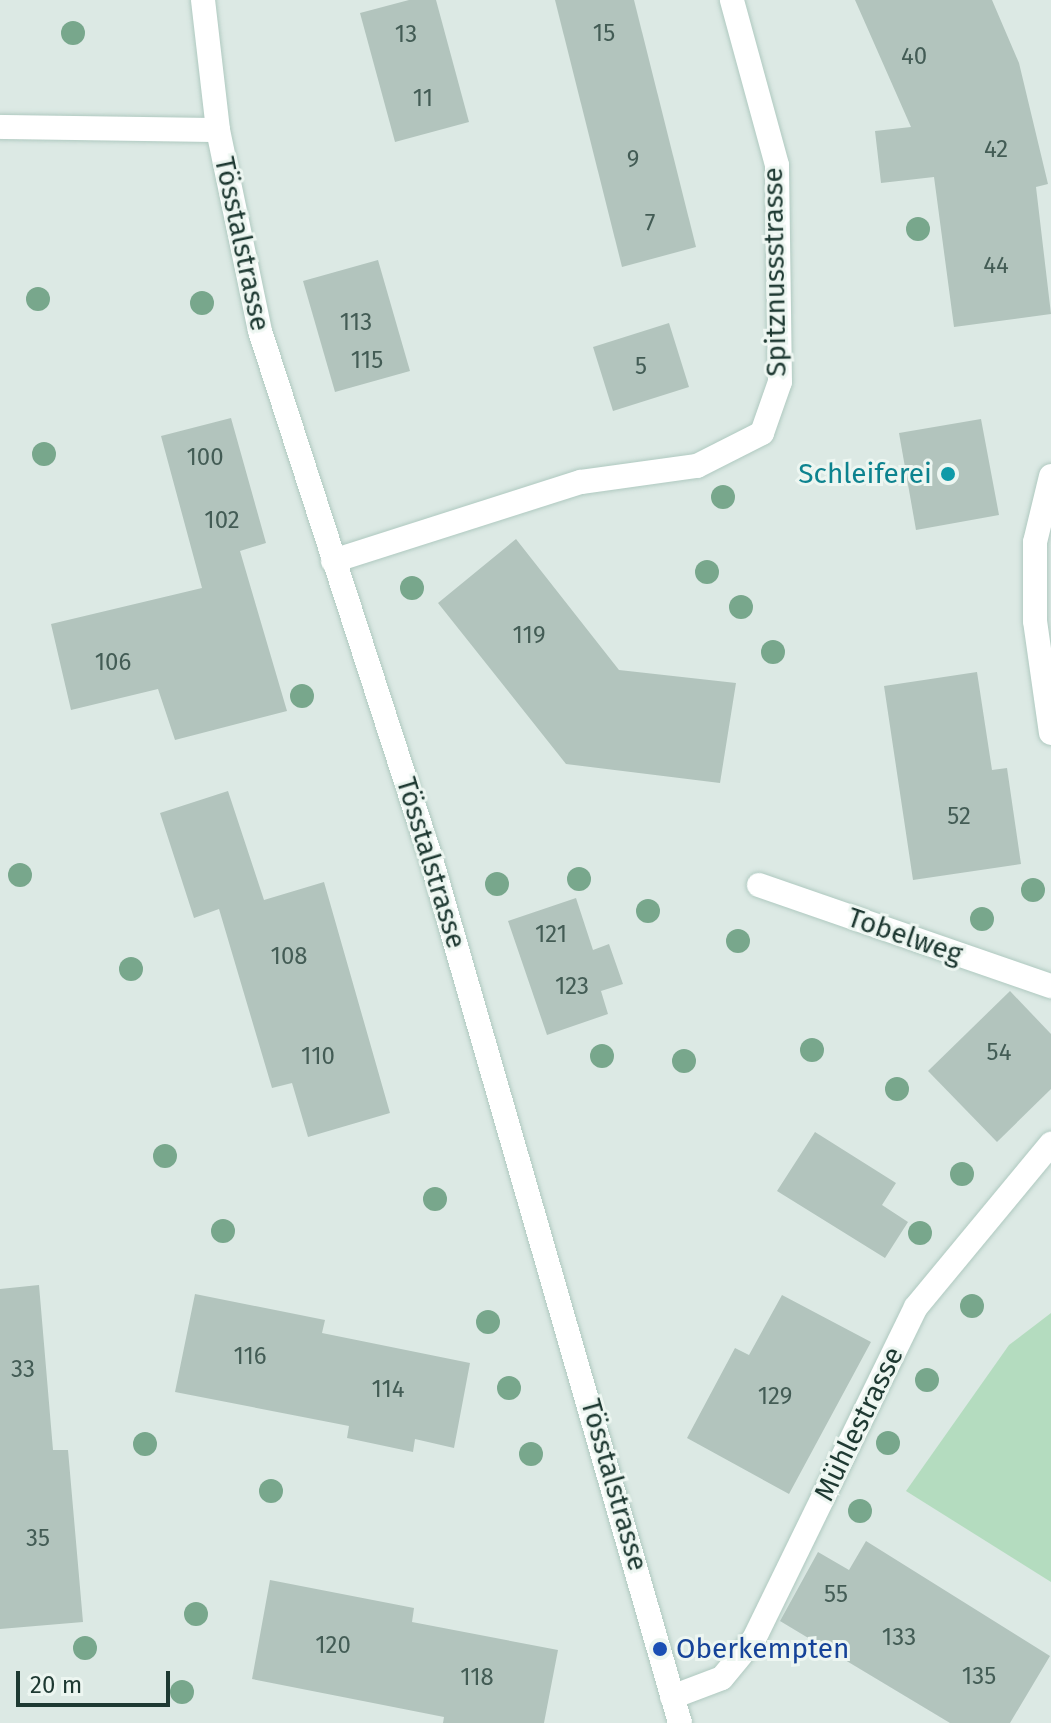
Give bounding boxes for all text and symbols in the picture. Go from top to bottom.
house number: 15 [593,20,615,48]
house number: 13 [395,21,417,49]
house number: 40 [901,43,927,71]
house number: 11 [413,85,433,113]
house number: 42 [984,136,1008,164]
house number: 9 [627,146,639,174]
street label: Tösstalstrasse [207,154,277,334]
street label: Spitznussstrasse [756,167,794,377]
house number: 7 [645,210,655,238]
house number: 44 [983,252,1009,280]
house number: 113 [340,309,372,337]
house number: 115 [351,347,383,375]
house number: 5 [635,353,647,381]
house number: 100 [186,444,224,472]
place label: Schleiferei [798,457,932,491]
marker: Schleiferei [939,465,957,483]
house number: 102 [204,507,240,535]
house number: 119 [512,622,546,650]
house number: 106 [95,649,131,677]
street label: Tösstalstrasse [389,773,473,953]
house number: 52 [947,803,971,831]
street label: Tobelweg [843,901,967,971]
house number: 121 [535,921,567,949]
house number: 108 [270,943,308,971]
house number: 123 [555,973,589,1001]
house number: 54 [987,1039,1011,1067]
house number: 110 [301,1043,335,1071]
street label: Mühlestrasse [807,1342,911,1506]
house number: 116 [233,1343,267,1371]
house number: 33 [11,1356,35,1384]
house number: 114 [371,1376,405,1404]
house number: 129 [758,1383,792,1411]
street label: Tösstalstrasse [573,1395,655,1575]
house number: 35 [26,1525,50,1553]
house number: 55 [824,1581,848,1609]
house number: 133 [882,1624,916,1652]
house number: 120 [315,1632,351,1660]
place label: Oberkempten [676,1632,849,1666]
marker: Oberkempten [651,1640,669,1658]
scale bar [20,1655,174,1705]
house number: 135 [962,1663,996,1691]
house number: 118 [460,1664,494,1692]
text: 20 m [30,1671,82,1699]

